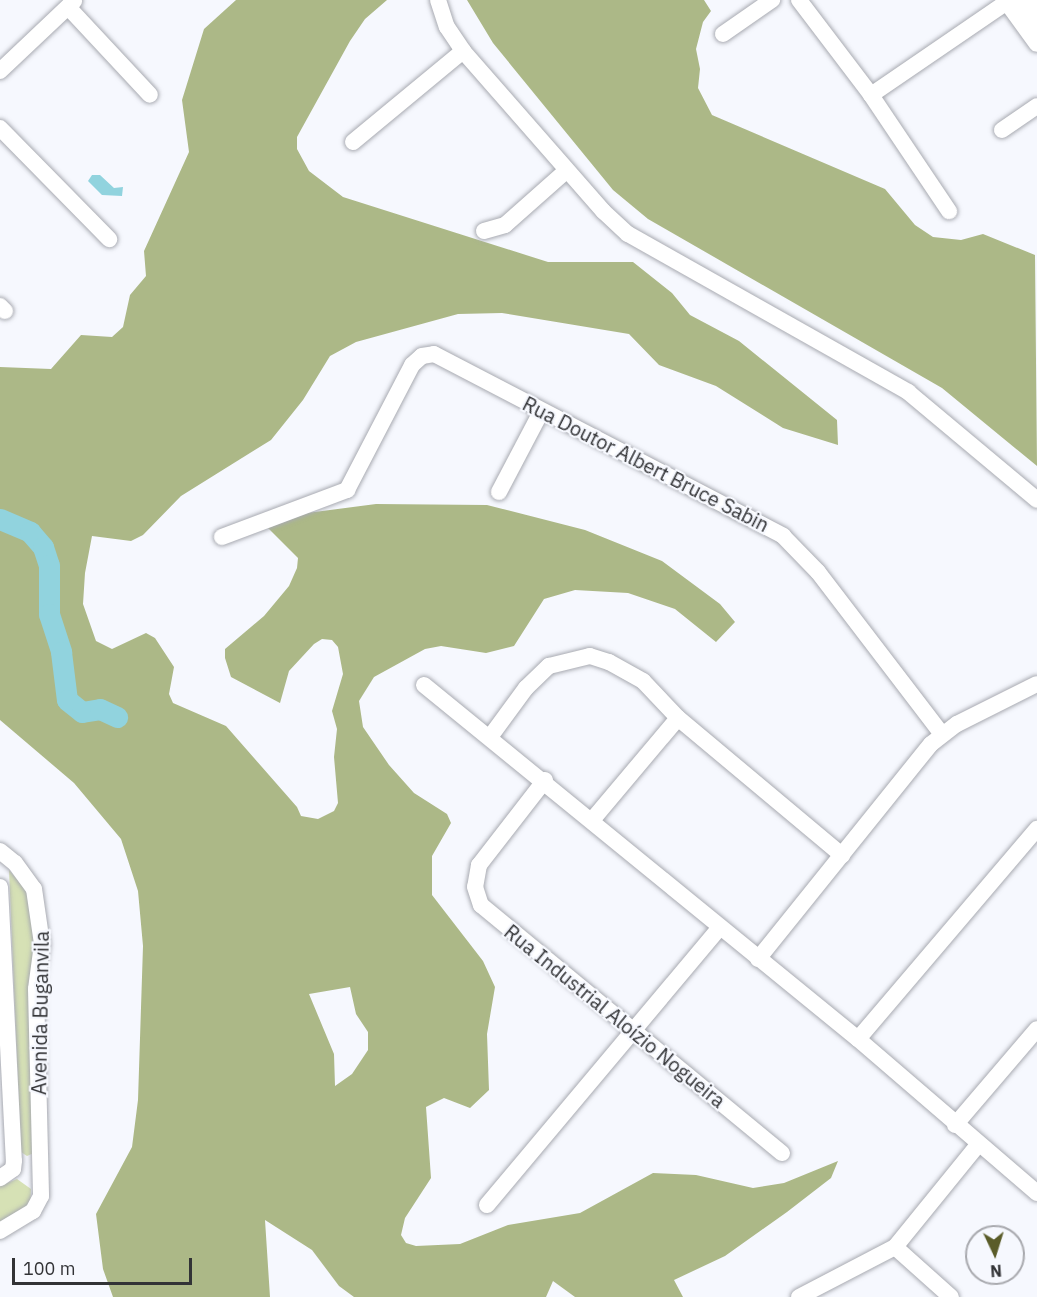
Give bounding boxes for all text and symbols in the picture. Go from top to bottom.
street label: Rua Doutor Albert Bruce Sabin [519,391,773,537]
street label: Rua Industrial Aloízio Nogueira [500,919,730,1113]
street label: Avenida Buganvila [27,931,53,1095]
north arrow [965,1225,1025,1285]
scale bar [15,1246,195,1284]
text: 100 m [23,1257,75,1280]
text: N [990,1261,1003,1281]

